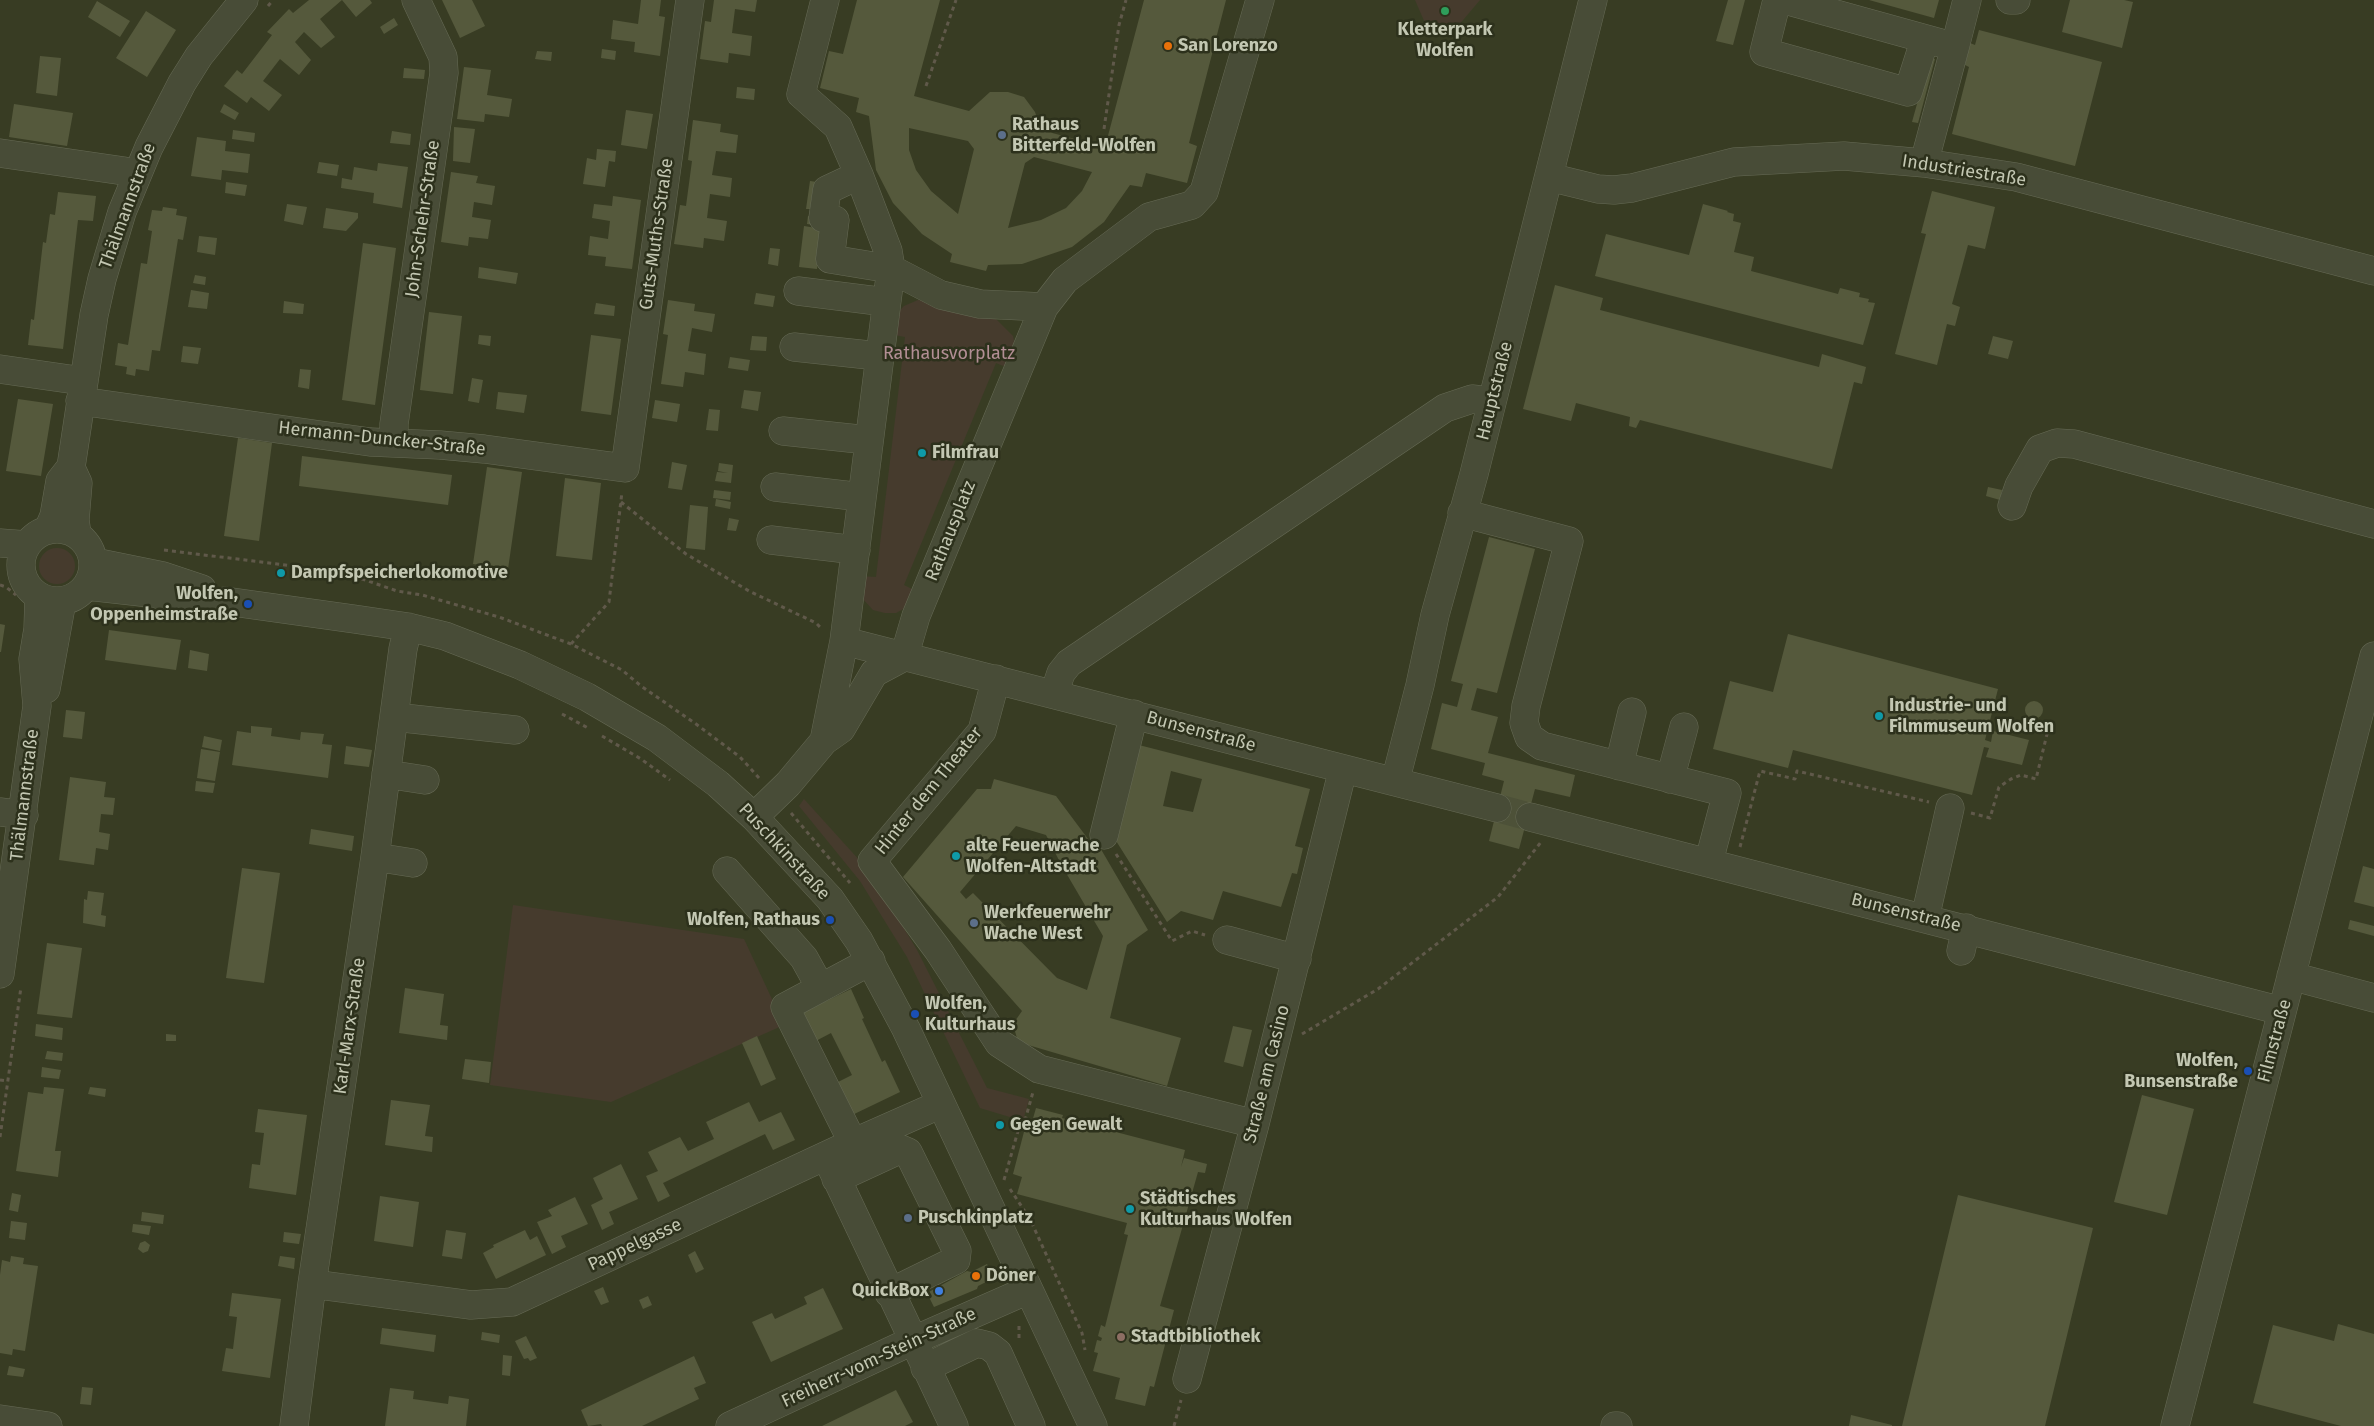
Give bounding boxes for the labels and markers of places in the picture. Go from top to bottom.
marker: Kletterpark Wolfen [1439,5,1451,17]
place label: Kletterpark Wolfen [1398,19,1492,62]
place label: San Lorenzo [1178,35,1278,57]
marker: San Lorenzo [1162,40,1174,52]
place label: Rathaus Bitterfeld-Wolfen [1012,114,1156,156]
marker: Rathaus Bitterfeld-Wolfen [996,129,1008,141]
place label: Filmfrau [932,442,999,464]
marker: Filmfrau [916,447,928,459]
place label: Dampfspeicherlokomotive [291,562,508,584]
marker: Dampfspeicherlokomotive [275,567,287,579]
place label: Wolfen, Oppenheimstraße [90,583,238,626]
marker: Wolfen, Oppenheimstraße [242,598,254,610]
place label: Industrie- und Filmmuseum Wolfen [1889,695,2054,738]
marker: Industrie- und Filmmuseum Wolfen [1873,710,1885,722]
place label: alte Feuerwache Wolfen-Altstadt [966,835,1099,878]
marker: alte Feuerwache Wolfen-Altstadt [950,850,962,862]
place label: Werkfeuerwehr Wache West [984,902,1111,944]
place label: Wolfen, Rathaus [687,909,820,931]
marker: Wolfen, Rathaus [824,914,836,926]
marker: Werkfeuerwehr Wache West [968,917,980,929]
place label: Wolfen, Kulturhaus [925,993,1016,1036]
marker: Wolfen, Kulturhaus [909,1008,921,1020]
place label: Wolfen, Bunsenstraße [2124,1050,2238,1092]
marker: Wolfen, Bunsenstraße [2242,1065,2254,1077]
place label: Gegen Gewalt [1010,1114,1122,1136]
marker: Gegen Gewalt [994,1119,1006,1131]
place label: Städtisches Kulturhaus Wolfen [1140,1188,1292,1230]
marker: Städtisches Kulturhaus Wolfen [1124,1203,1136,1215]
place label: Puschkinplatz [918,1207,1033,1229]
marker: Puschkinplatz [902,1212,914,1224]
place label: Döner [986,1265,1036,1287]
marker: Döner [970,1270,982,1282]
place label: QuickBox [852,1280,929,1302]
marker: QuickBox [933,1285,945,1297]
place label: Stadtbibliothek [1131,1326,1260,1348]
marker: Stadtbibliothek [1115,1331,1127,1343]

